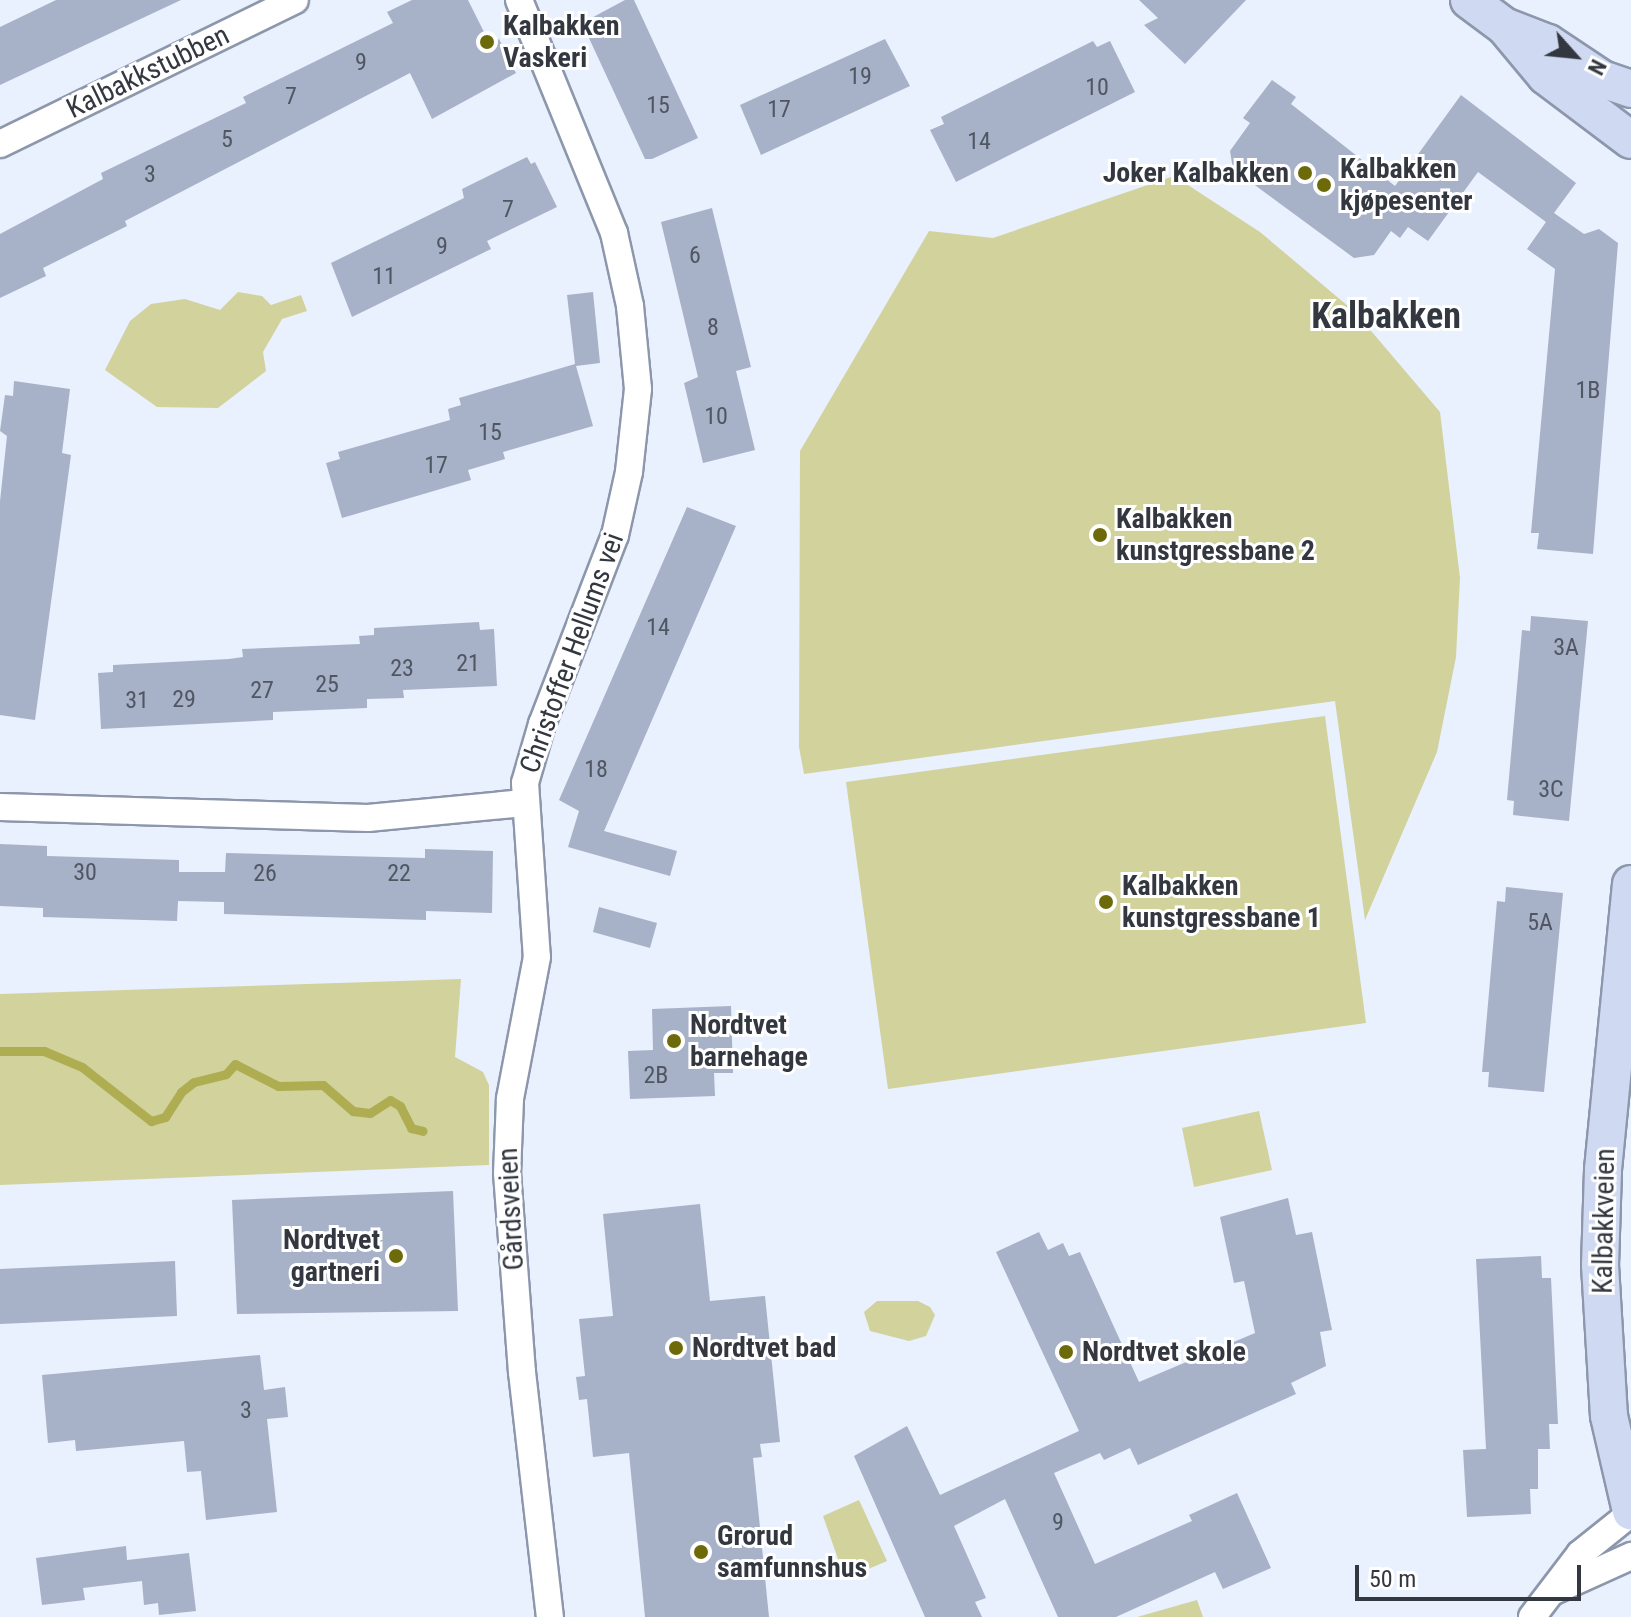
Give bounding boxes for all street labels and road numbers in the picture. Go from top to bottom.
street label: Kalbakkstubben [61,18,235,126]
street label: Christoffer Hellums vei [513,528,631,778]
street label: Gårdsveien [491,1147,531,1271]
street label: Kalbakkveien [1586,1148,1622,1294]

